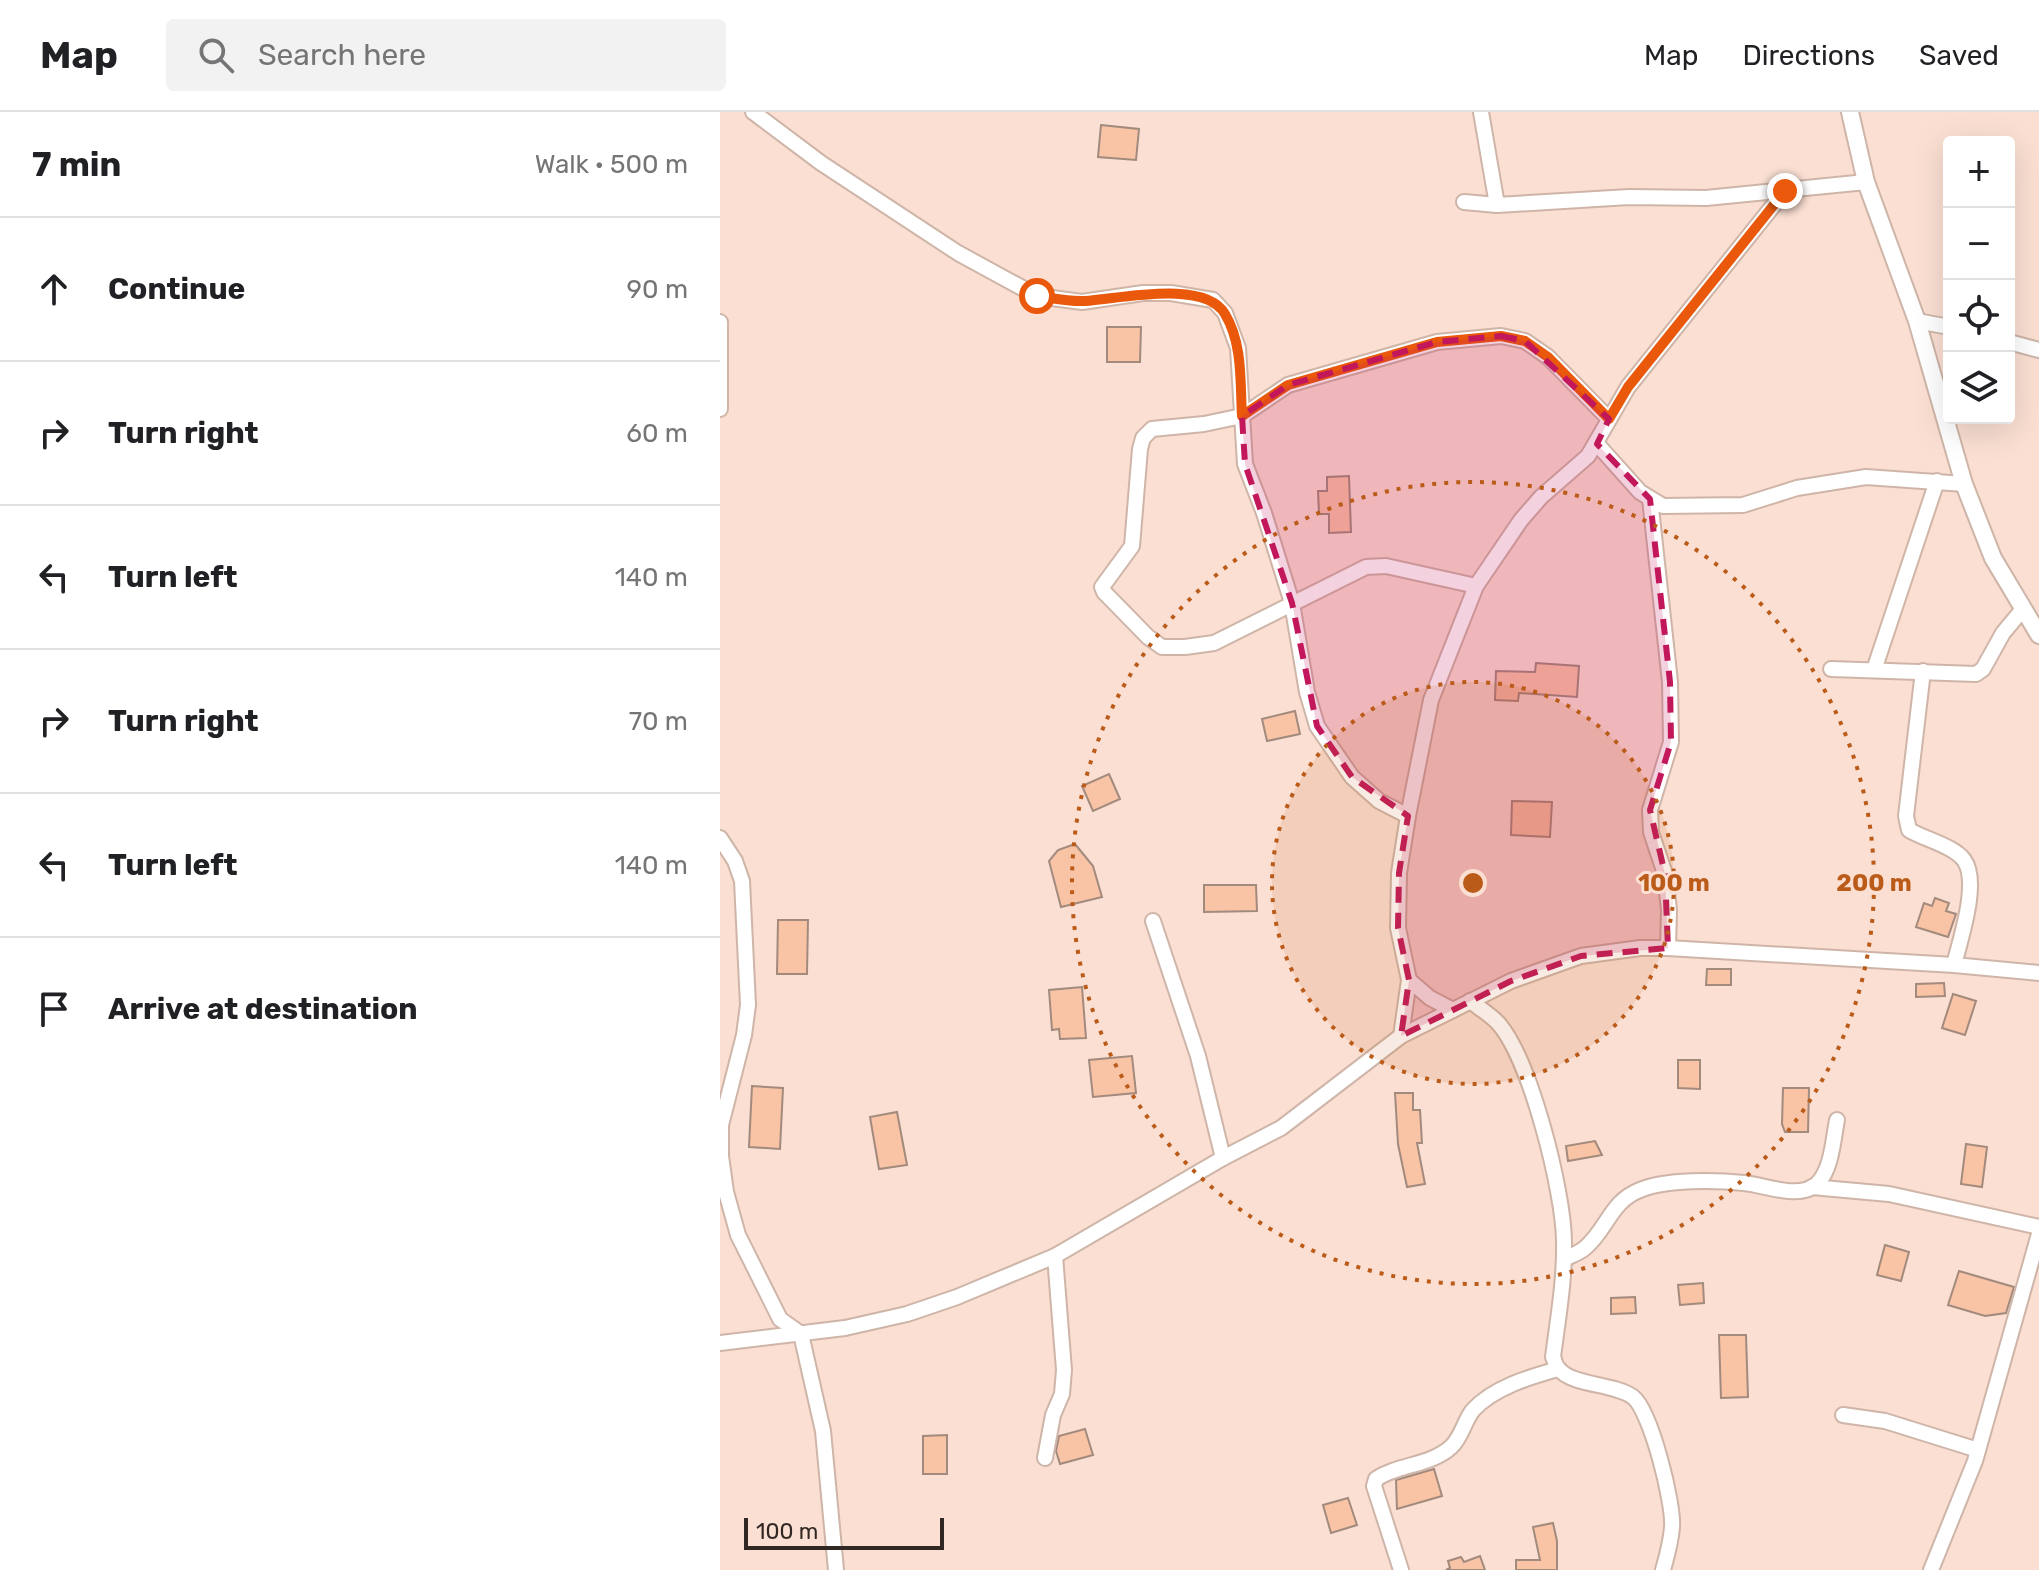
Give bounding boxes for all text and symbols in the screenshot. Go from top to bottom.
search box [166,19,726,91]
text: Map [40,32,118,78]
icon: search [194,33,238,77]
text: Search here [258,37,426,73]
text: Map [1644,39,1698,72]
text: Directions [1742,39,1875,72]
text: Saved [1919,39,1999,72]
map controls [1943,136,2015,424]
button: + [1943,136,2015,208]
text: 7 min [32,144,121,185]
text: Walk · 500 m [535,149,688,180]
route end [1767,173,1803,209]
button: − [1943,208,2015,280]
icon: ahead [32,267,76,311]
text: Continue [108,271,245,307]
text: 90 m [627,274,688,305]
route start [1019,278,1055,314]
button: locate [1943,280,2015,352]
button: layers [1943,352,2015,424]
icon: right [32,411,76,455]
text: Turn right [108,415,259,451]
text: 60 m [626,418,688,449]
icon: left [32,555,76,599]
text: Turn left [108,559,238,595]
text: 140 m [615,562,688,593]
icon: right [32,699,76,743]
text: Turn right [108,703,259,739]
text: 70 m [629,706,688,737]
icon: left [32,843,76,887]
text: Turn left [108,847,238,883]
text: 140 m [615,850,688,881]
centre of rings [1459,869,1487,897]
text: 100 m [1638,869,1710,897]
text: 200 m [1836,869,1912,897]
icon: arrive [32,987,76,1031]
text: Arrive at destination [108,991,418,1027]
scale bar [744,1514,944,1550]
text: 100 m [756,1518,818,1545]

